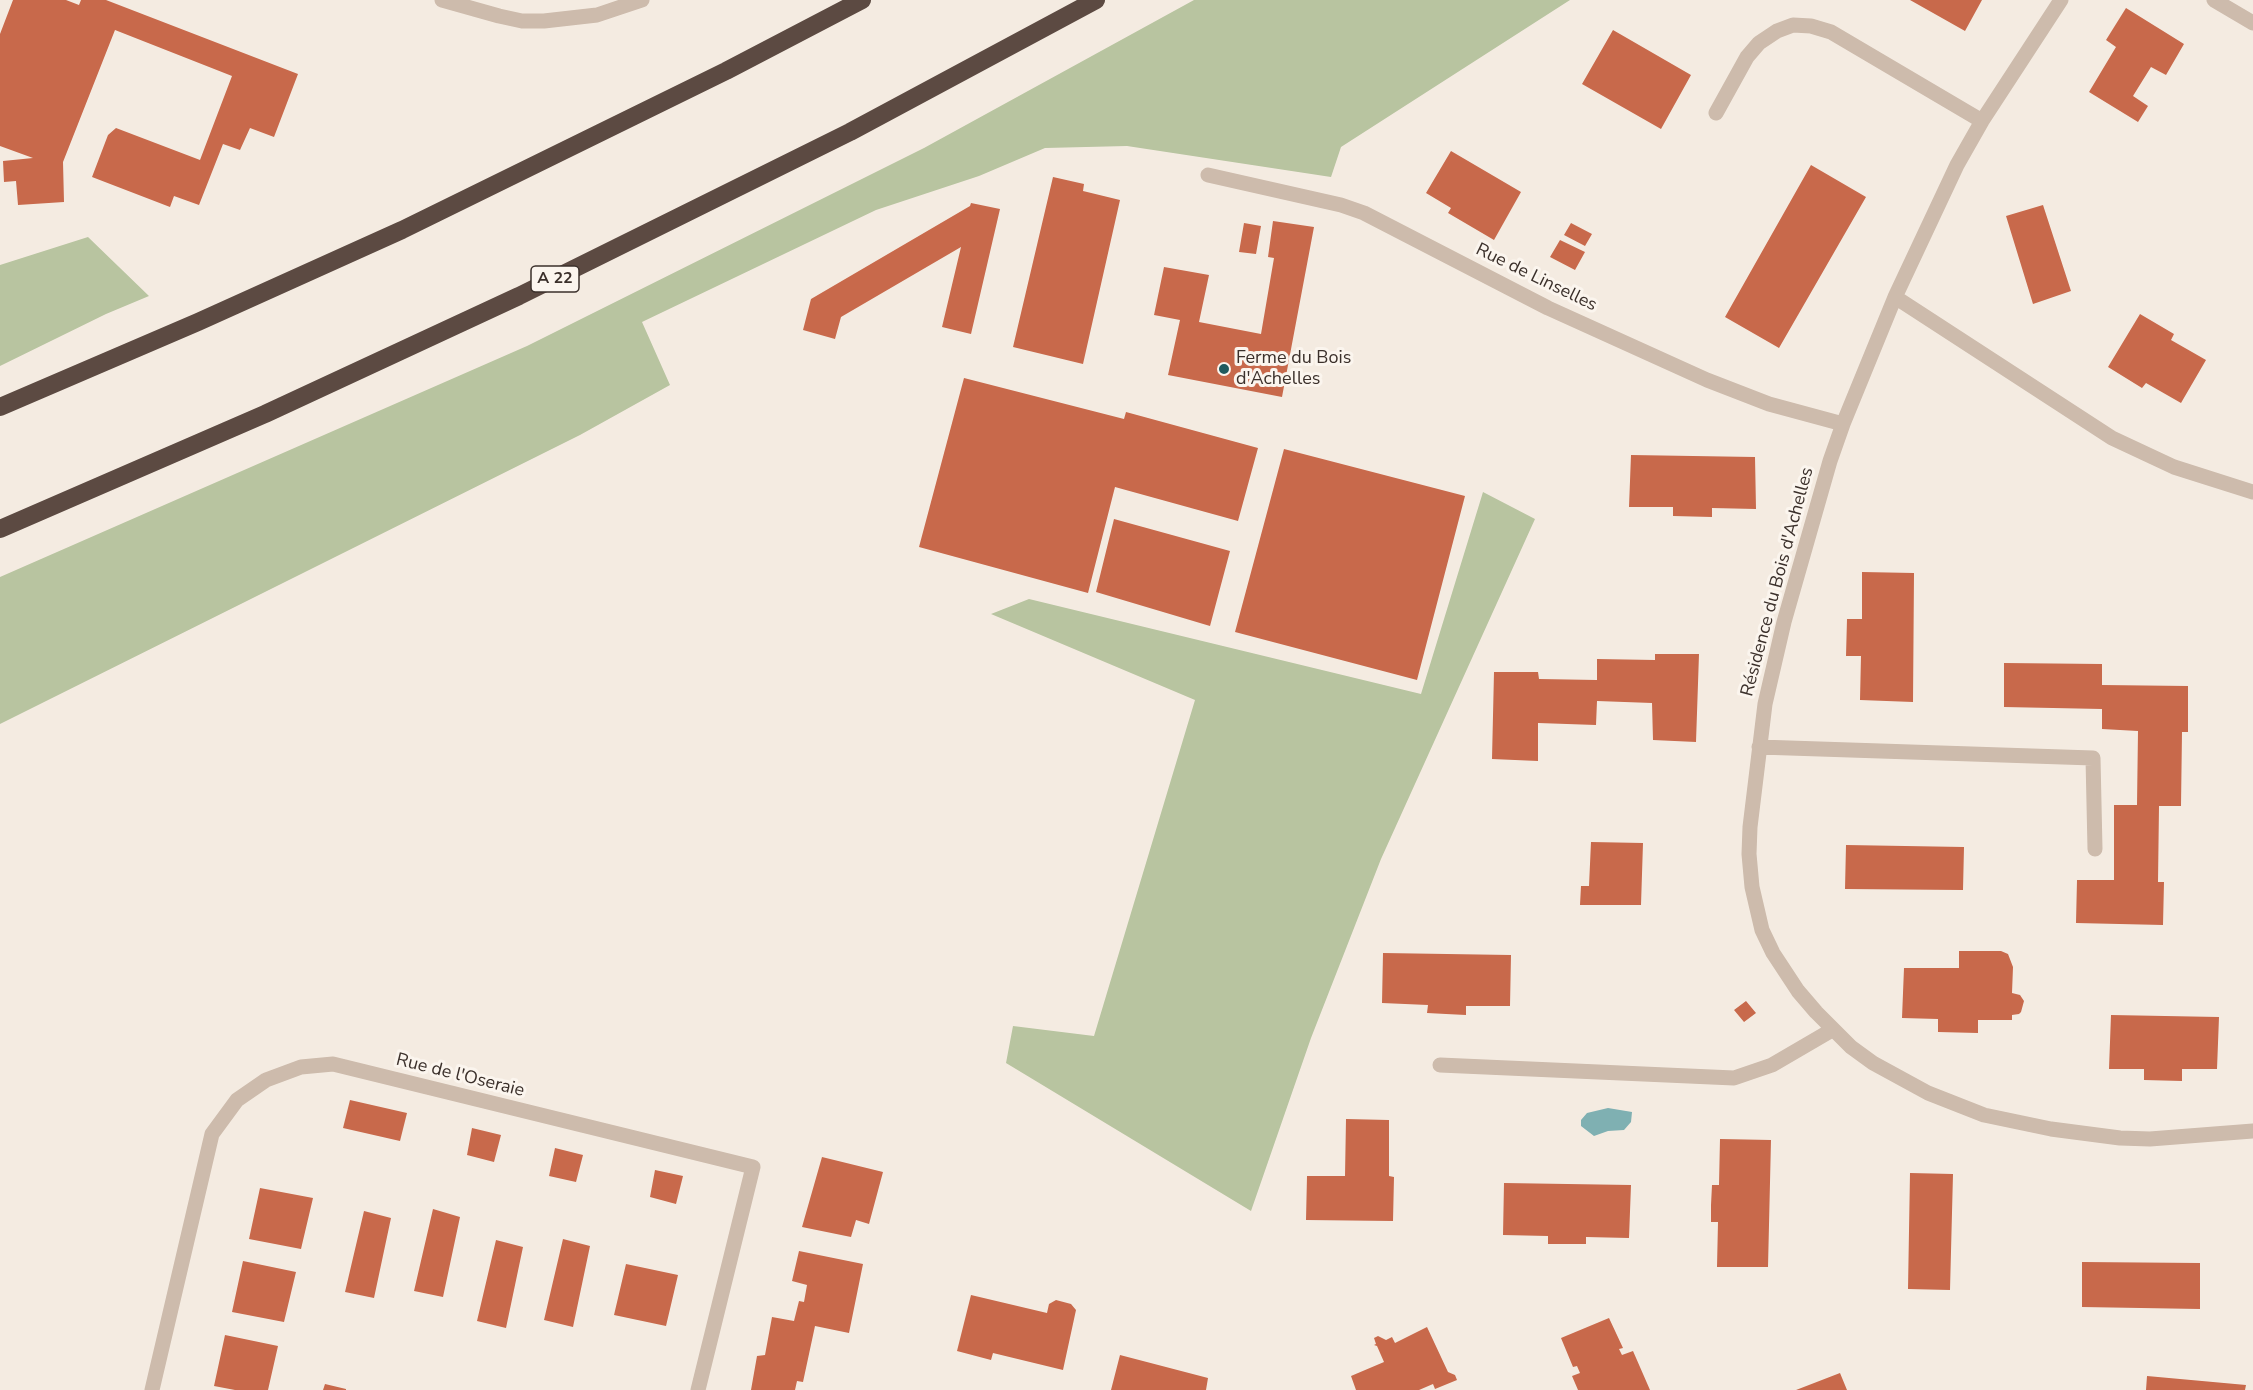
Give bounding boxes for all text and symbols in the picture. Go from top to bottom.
street label: Rue de Linselles [1472,239,1600,317]
road number: A 22 [531,266,579,292]
place label: Ferme du Bois d'Achelles [1236,348,1351,391]
marker: Ferme du Bois d'Achelles [1217,362,1231,376]
street label: Résidence du Bois d'Achelles [1737,465,1819,699]
street label: Rue de l'Oseraie [394,1050,526,1102]

